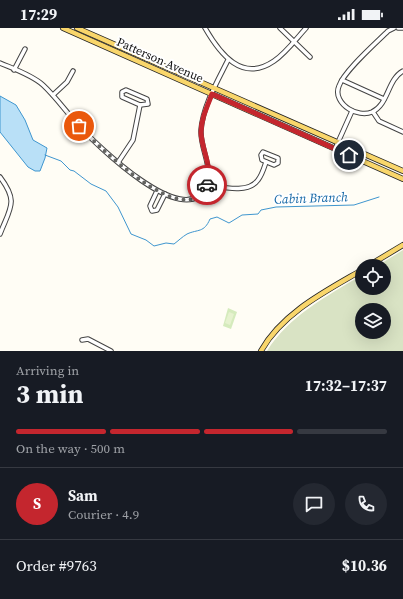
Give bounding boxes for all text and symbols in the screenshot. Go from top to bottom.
text: 17:29 [20,4,57,25]
street label: Patterson Avenue [114,34,206,86]
pin [62,109,96,143]
icon: bag [68,115,90,137]
pin [332,138,366,172]
icon: home [338,144,360,166]
courier [187,165,227,205]
icon: car [196,174,218,196]
water label: Cabin Branch [274,188,348,208]
map controls [355,259,391,339]
button: locate [355,259,391,295]
button: layers [355,303,391,339]
text: Arriving in [16,362,79,379]
text: 17:32–17:37 [305,375,387,396]
text: 3 min [16,376,83,412]
text: On the way · 500 m [16,440,125,457]
button: chat [293,483,335,525]
button: phone [345,483,387,525]
text: Sam [68,485,98,506]
text: S [33,493,41,514]
text: Courier · 4.9 [68,506,139,523]
text: Order #9763 [16,555,97,576]
text: $10.36 [342,555,387,576]

